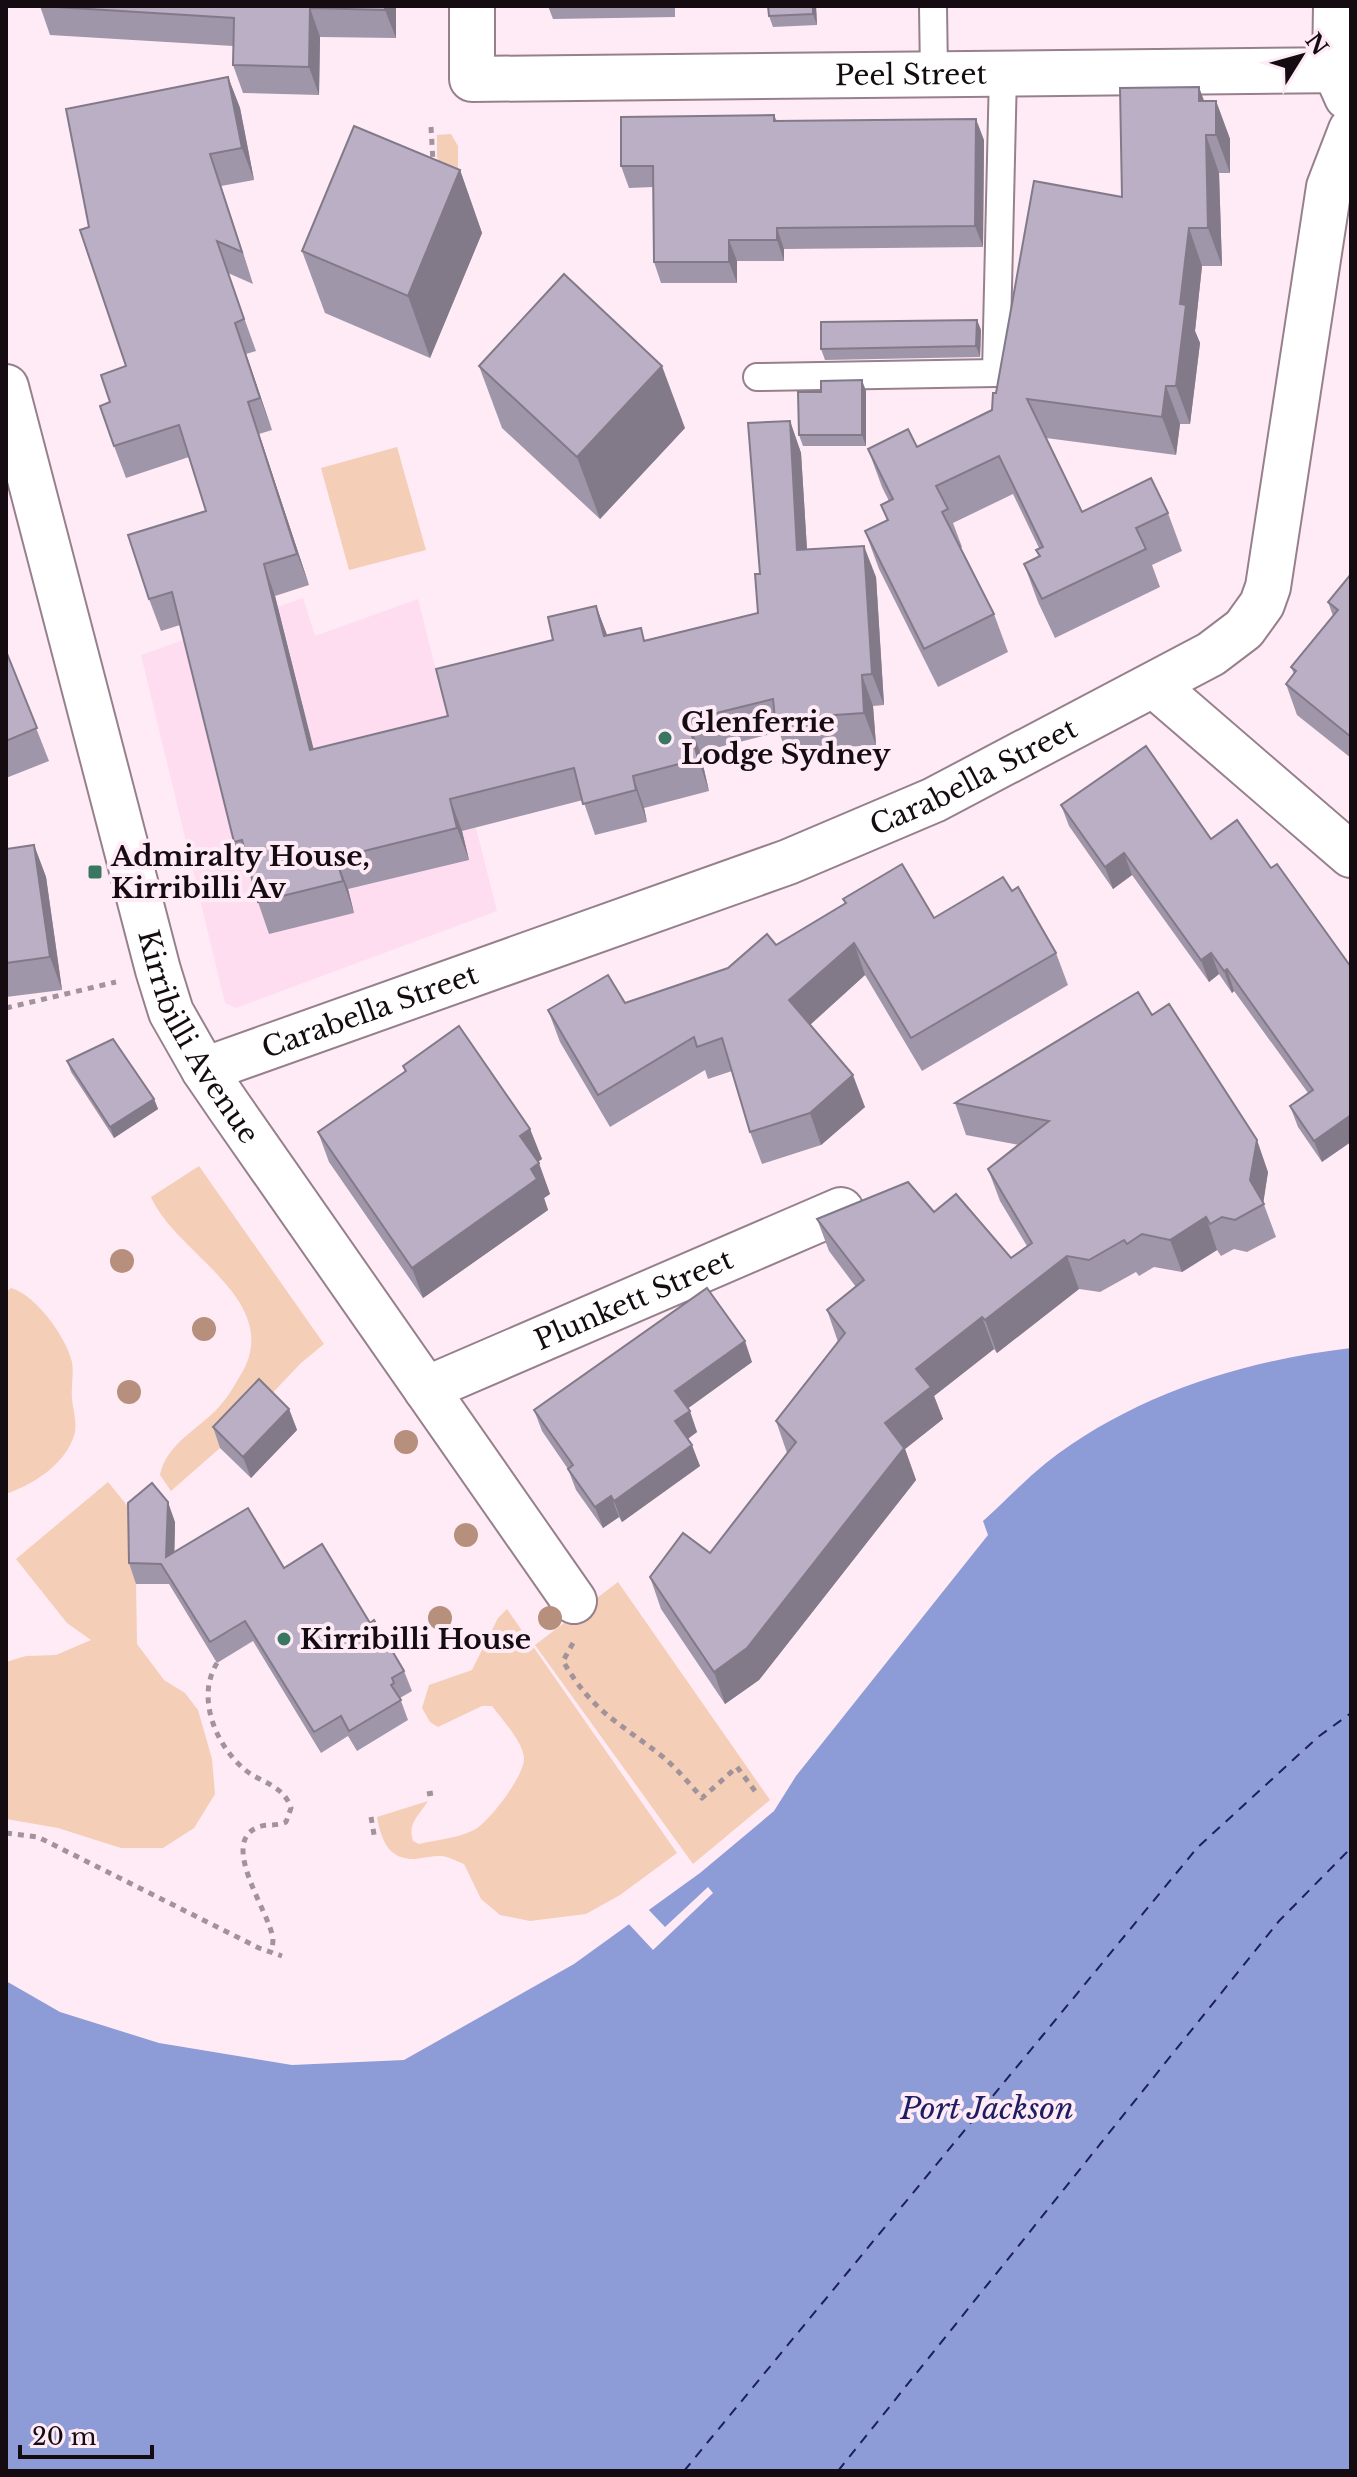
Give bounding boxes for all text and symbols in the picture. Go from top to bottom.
north arrow [1261,16,1341,96]
text: N [1300,28,1334,61]
street label: Peel Street [835,56,988,93]
place label: Glenferrie Lodge Sydney [681,705,891,772]
street label: Carabella Street [865,710,1083,843]
marker: Glenferrie Lodge Sydney [656,729,674,747]
place label: Admiralty House, Kirribilli Av [110,839,370,906]
marker: Admiralty House, Kirribilli Av [86,863,104,881]
street label: Kirribilli Avenue [131,926,267,1150]
street label: Carabella Street [257,956,483,1066]
street label: Plunkett Street [529,1241,738,1358]
place label: Kirribilli House [300,1622,531,1657]
marker: Kirribilli House [275,1630,293,1648]
water label: Port Jackson [899,2090,1074,2127]
scale bar [20,2409,152,2459]
text: 20 m [32,2422,97,2451]

